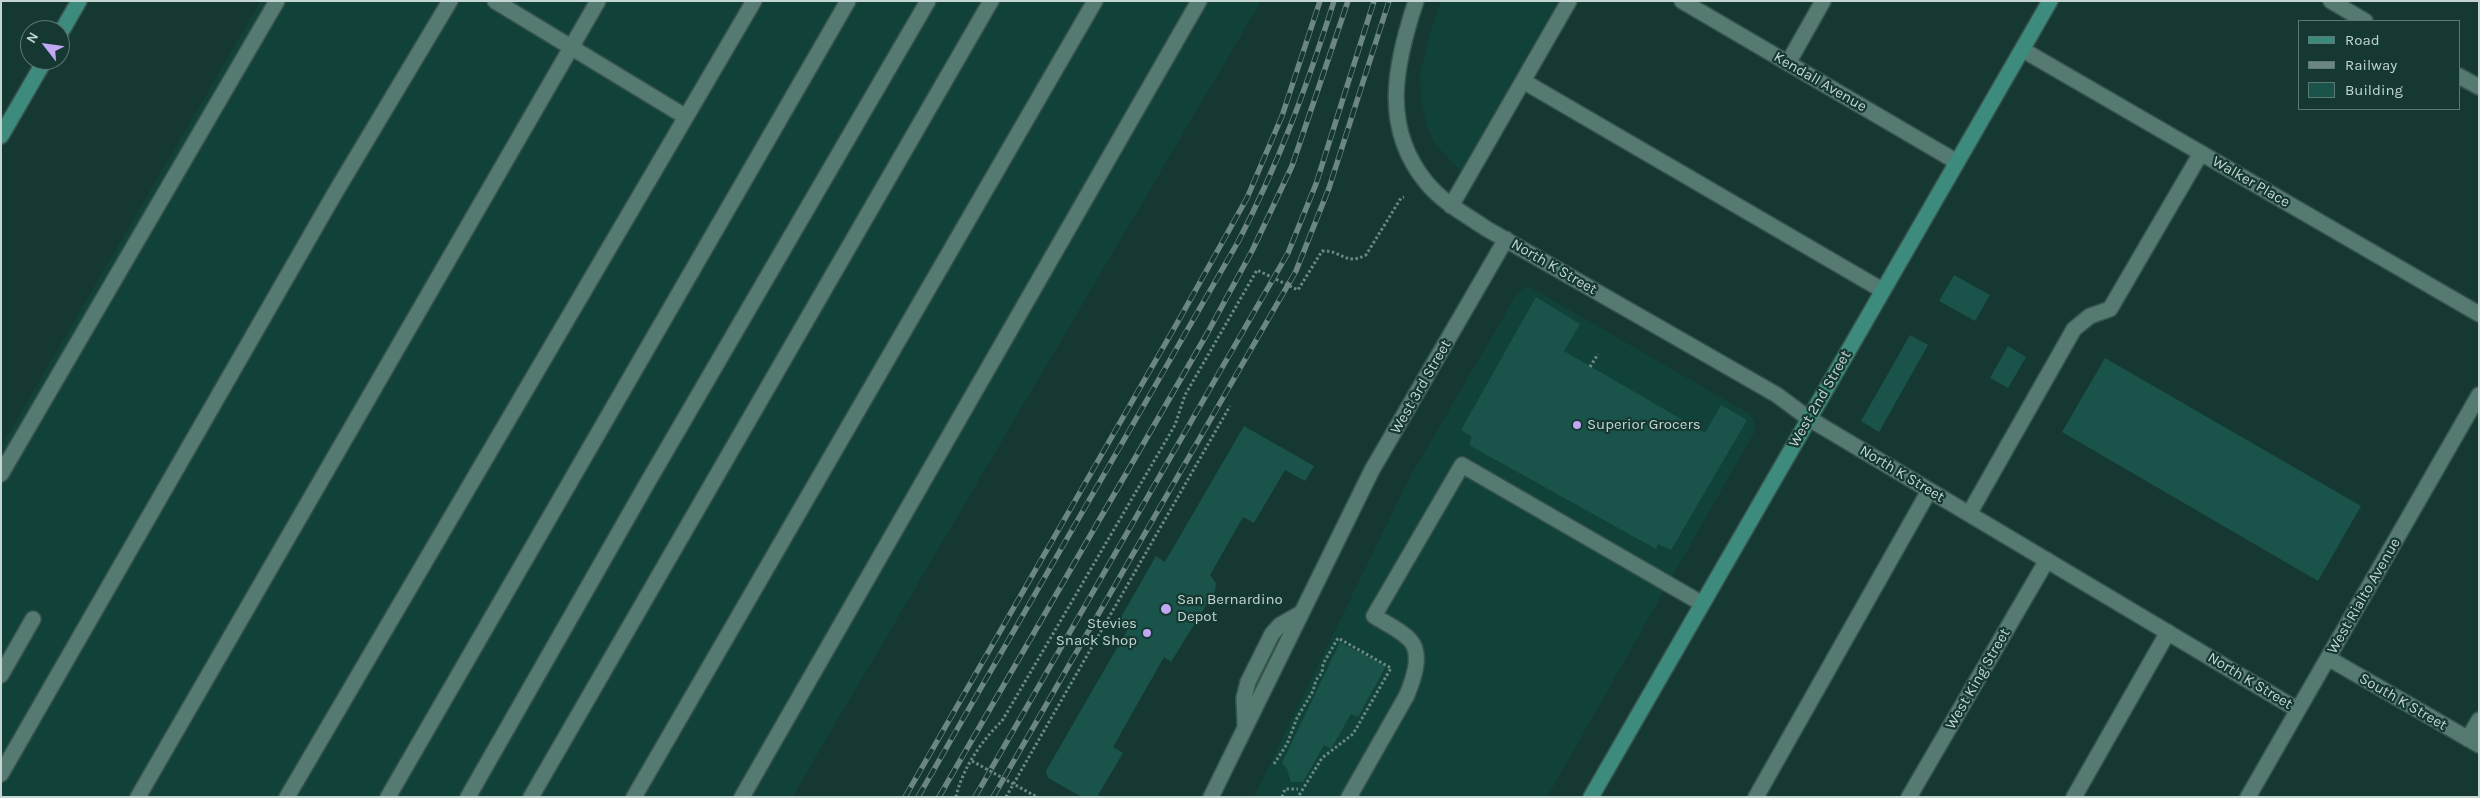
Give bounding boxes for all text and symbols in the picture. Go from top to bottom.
north arrow [20,20,70,70]
legend [2298,20,2460,110]
text: N [23,29,42,46]
text: Road [2345,31,2380,49]
street label: Kendall Avenue [1770,48,1870,116]
text: Railway [2345,56,2397,74]
text: Building [2345,81,2403,99]
street label: Walker Place [2209,153,2293,211]
street label: North K Street [1508,235,1600,299]
street label: West 3rd Street [1387,337,1455,437]
street label: West 2nd Street [1785,347,1855,451]
place label: Superior Grocers [1587,416,1701,434]
marker: Superior Grocers [1571,419,1583,431]
street label: North K Street [1856,442,1948,506]
street label: West Rialto Avenue [2324,535,2404,657]
place label: San Bernardino Depot [1177,591,1283,626]
marker: San Bernardino Depot [1159,602,1173,616]
place label: Stevies Snack Shop [1056,615,1137,650]
street label: West King Street [1942,625,2014,733]
marker: Stevies Snack Shop [1141,627,1153,639]
street label: North K Street [2204,649,2296,713]
street label: South K Street [2356,670,2450,734]

